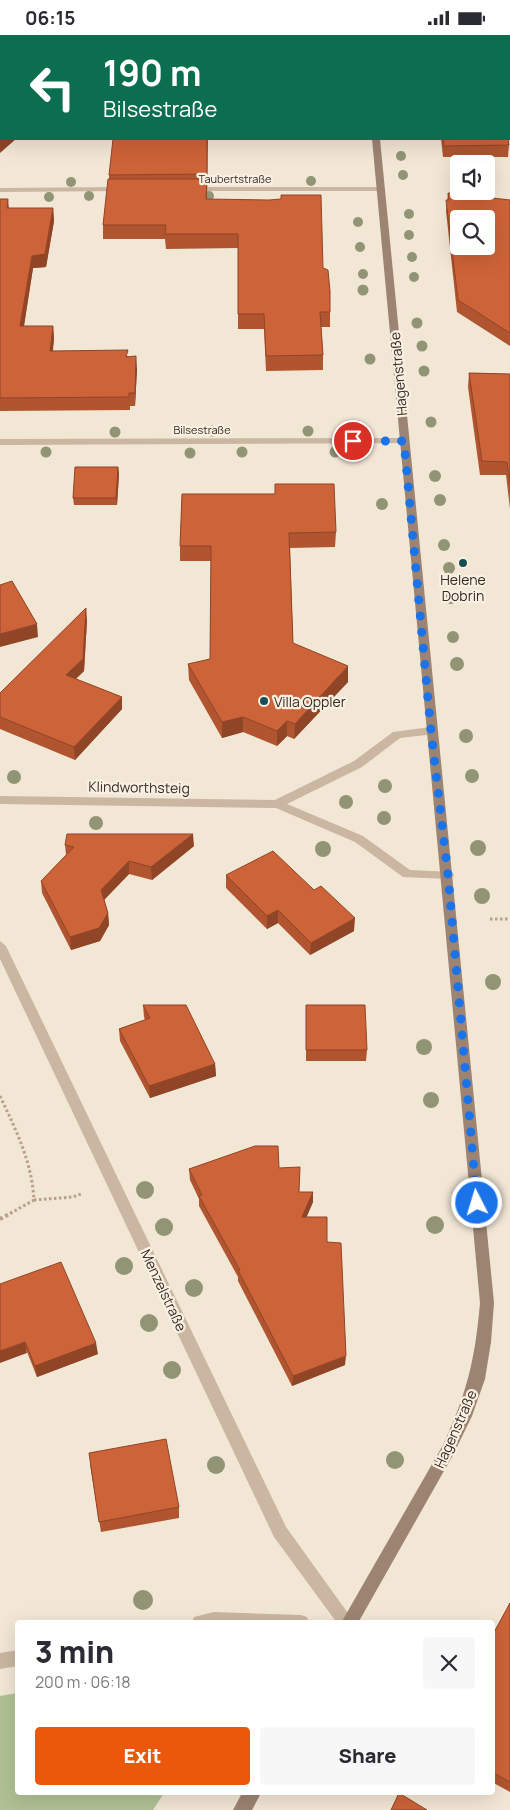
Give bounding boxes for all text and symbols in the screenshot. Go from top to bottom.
text: 06:15 [25,5,75,31]
text: 190 m [103,49,202,97]
icon: left [20,55,85,120]
text: Bilsestraße [103,94,217,124]
map controls [450,155,495,255]
button: sound [450,155,495,200]
street label: Taubertstraße [199,171,272,186]
button: search [450,210,495,255]
street label: Hagenstraße [385,331,411,417]
pin [332,420,374,462]
street label: Bilsestraße [173,422,231,437]
icon: arrive [339,427,367,455]
marker: Helene Dobrin [457,557,469,569]
place label: Helene Dobrin [440,570,486,605]
place label: Villa Oppler [274,692,346,711]
marker: Villa Oppler [258,695,270,707]
street label: Klindworthsteig [88,777,190,797]
position arrow [450,1176,502,1228]
street label: Menzelstraße [137,1246,191,1334]
street label: Hagenstraße [429,1387,481,1471]
text: 3 min [35,1631,114,1672]
button: close [423,1637,475,1689]
text: 200 m · 06:18 [35,1671,130,1693]
button: Exit [35,1727,250,1785]
button: Share [260,1727,475,1785]

